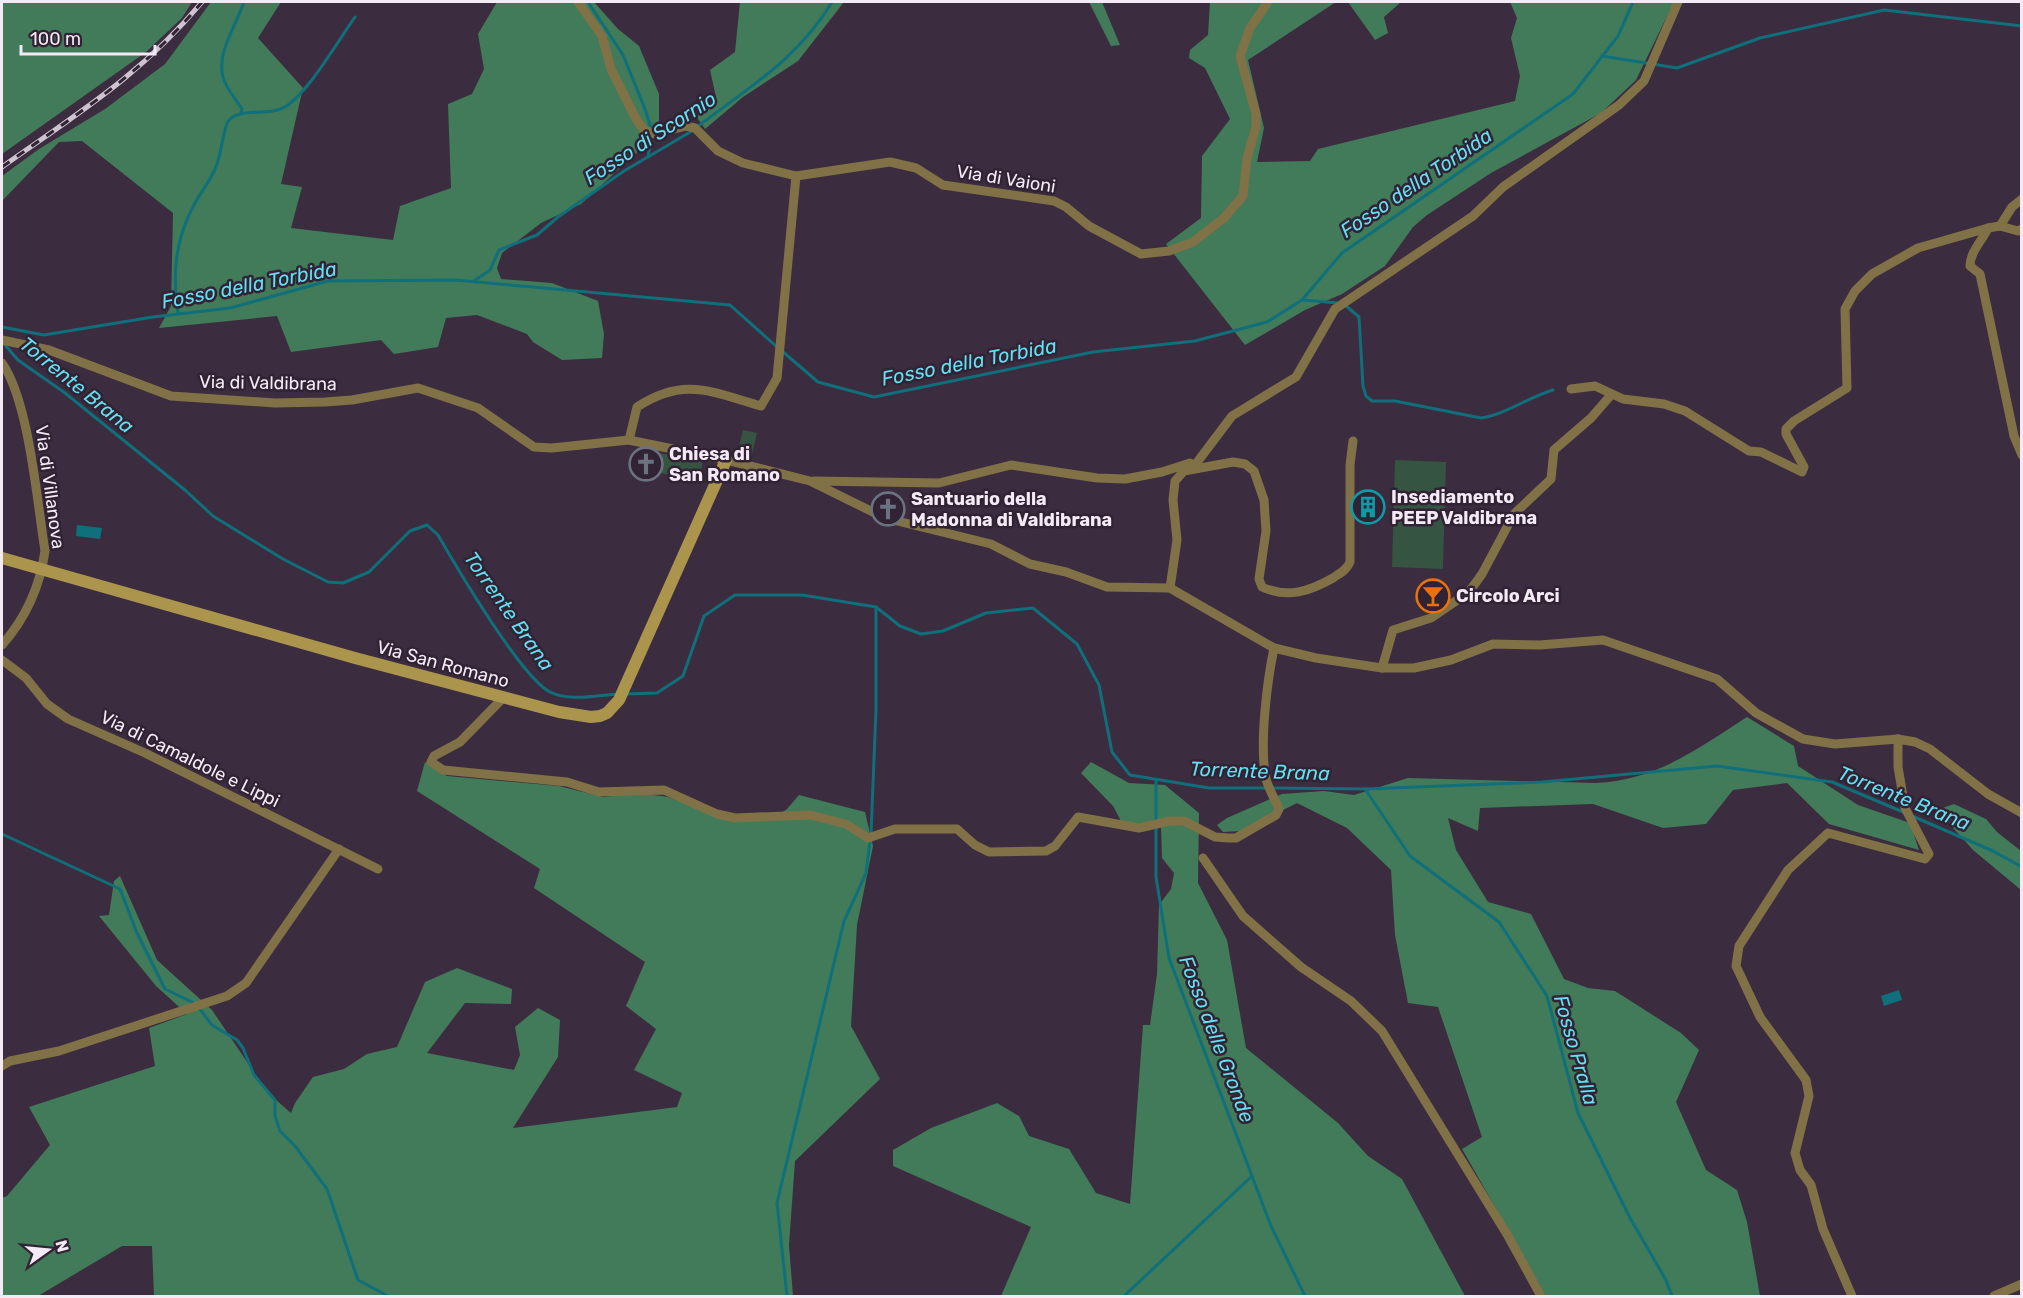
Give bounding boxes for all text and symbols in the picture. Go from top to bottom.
scale bar [21,18,154,56]
text: 100 m [30,28,81,50]
water label: Fosso di Scornio [580,86,720,190]
water label: Fosso della Torbida [1336,123,1497,243]
street label: Via di Vaioni [955,160,1057,198]
water label: Fosso della Torbida [159,256,339,314]
water label: Torrente Brana [15,332,139,439]
water label: Fosso della Torbida [879,333,1059,391]
street label: Via di Valdibrana [199,371,337,395]
street label: Via di Villanova [30,424,70,550]
place label: Chiesa di San Romano [669,443,780,486]
church icon: Chiesa di San Romano [628,446,664,482]
place label: Insediamento PEEP Valdibrana [1391,486,1537,529]
place label: Santuario della Madonna di Valdibrana [911,488,1112,531]
building icon: Insediamento PEEP Valdibrana [1350,489,1386,525]
church icon: Santuario della Madonna di Valdibrana [870,491,906,527]
water label: Torrente Brana [459,547,559,675]
bar icon: Circolo Arci [1415,578,1451,614]
place label: Circolo Arci [1456,585,1560,607]
street label: Via San Romano [374,636,512,692]
street label: Via di Camaldole e Lippi [97,706,283,812]
water label: Torrente Brana [1190,757,1331,785]
water label: Torrente Brana [1835,761,1974,835]
water label: Fosso delle Gronde [1174,952,1260,1126]
water label: Fosso Pralla [1549,992,1603,1108]
north arrow [18,1220,78,1280]
text: N [51,1238,73,1254]

